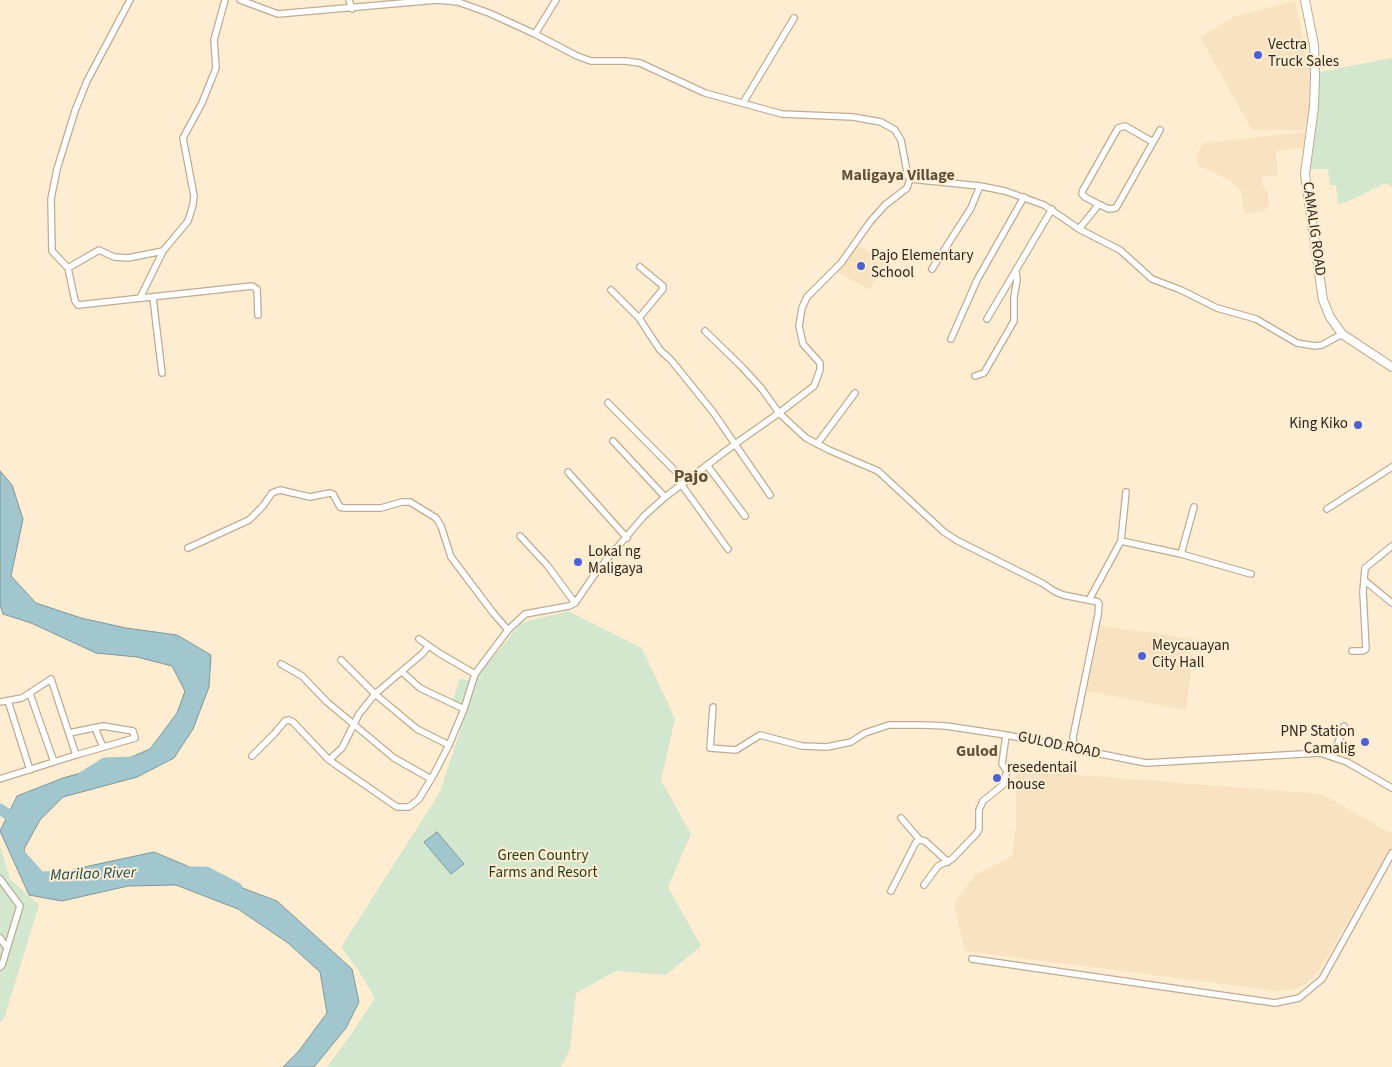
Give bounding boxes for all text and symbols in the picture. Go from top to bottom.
place label: Vectra Truck Sales [1268,37,1339,72]
marker: Vectra Truck Sales [1252,49,1264,61]
district label: Maligaya Village [841,166,955,186]
street label: CAMALIG ROAD [1297,181,1329,277]
place label: Pajo Elementary School [871,248,973,283]
marker: Pajo Elementary School [855,260,867,272]
place label: King Kiko [1289,416,1348,434]
marker: King Kiko [1352,419,1364,431]
district label: Pajo [674,467,708,489]
place label: Lokal ng Maligaya [588,544,643,579]
marker: Lokal ng Maligaya [572,556,584,568]
place label: Meycauayan City Hall [1152,638,1230,673]
marker: Meycauayan City Hall [1136,650,1148,662]
place label: PNP Station Camalig [1280,724,1355,759]
street label: GULOD ROAD [1016,728,1102,764]
marker: PNP Station Camalig [1359,736,1371,748]
district label: Gulod [956,742,998,762]
place label: resedentail house [1007,760,1077,795]
marker: resedentail house [991,772,1003,784]
park label: Green Country Farms and Resort [489,848,597,883]
water label: Marilao River [50,864,136,886]

